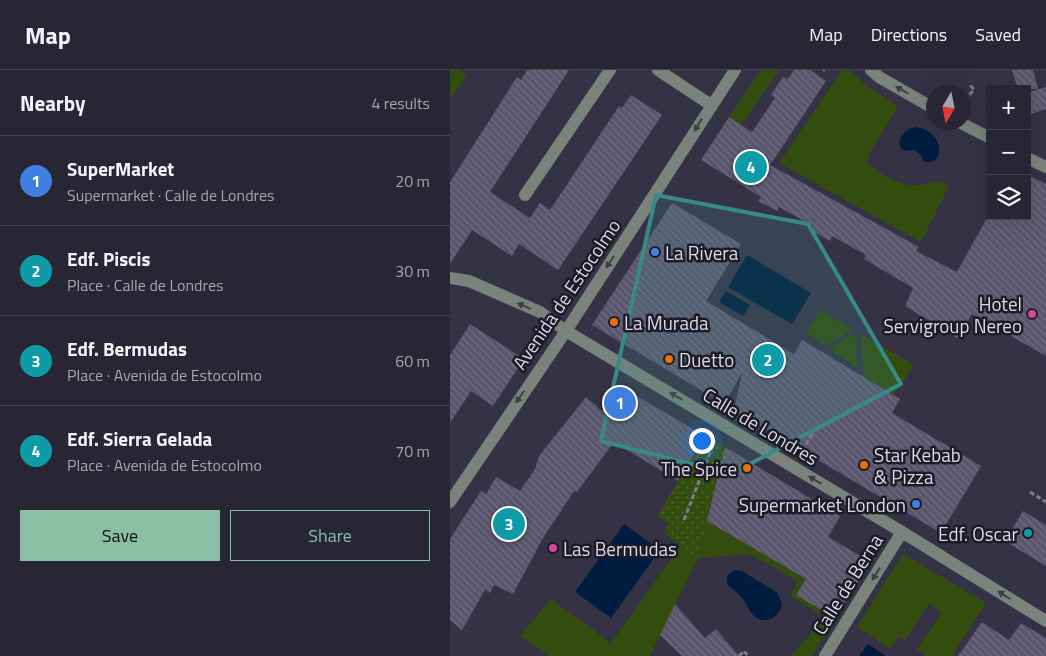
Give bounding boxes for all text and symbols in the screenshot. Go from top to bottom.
text: Map [25,17,71,53]
text: Map [809,21,843,48]
text: Directions [871,21,947,48]
text: Saved [975,21,1021,48]
north arrow [926,85,971,130]
map controls [986,85,1031,220]
button: + [986,85,1031,130]
one-way arrow [895,86,908,95]
text: Nearby [20,87,85,119]
text: 4 results [371,91,430,115]
one-way arrow [694,119,703,132]
button: − [986,130,1031,175]
pin: 4 [735,148,767,186]
text: SuperMarket [67,154,174,183]
text: 1 [32,169,40,193]
text: 20 m [395,169,430,193]
button: layers [986,175,1031,220]
text: Supermarket · Calle de Londres [67,183,275,207]
street label: Avenida de Estocolmo [505,213,627,375]
place label: La Rivera [665,238,739,267]
text: Edf. Piscis [67,244,150,273]
marker: La Rivera [649,246,661,258]
one-way arrow [605,255,615,268]
text: 2 [32,259,40,283]
text: 30 m [395,259,430,283]
text: Place · Calle de Londres [67,273,223,297]
place label: Hotel Servigroup Nereo [883,289,1022,340]
one-way arrow [517,301,531,309]
place label: La Murada [624,308,709,337]
marker: Hotel Servigroup Nereo [1026,308,1038,320]
marker: La Murada [608,316,620,328]
text: Edf. Bermudas [67,334,187,363]
pin: 2 [752,341,784,379]
place label: Duetto [679,345,734,374]
text: 3 [32,349,40,373]
text: 60 m [395,349,430,373]
marker: Duetto [663,353,675,365]
text: Place · Avenida de Estocolmo [67,363,262,387]
street label: Calle de Londres [698,380,824,472]
pin: 1 [604,384,636,422]
one-way arrow [516,390,525,404]
one-way arrow [669,392,682,401]
text: Edf. Sierra Gelada [67,424,212,453]
your location [689,428,715,454]
text: 4 [32,439,40,463]
text: 70 m [395,439,430,463]
place label: Star Kebab & Pizza [874,440,961,491]
text: Place · Avenida de Estocolmo [67,453,262,477]
place label: The Spice [661,454,737,483]
marker: Star Kebab & Pizza [858,459,870,471]
marker: The Spice [741,462,753,474]
one-way arrow [809,475,822,484]
place label: Supermarket London [739,490,906,519]
marker: Supermarket London [910,498,922,510]
pin: 3 [493,505,525,543]
button: Save [20,510,220,561]
button: Share [230,510,430,561]
place label: Edf. Oscar [938,519,1018,548]
marker: Edf. Oscar [1022,527,1034,539]
street label: Calle de Berna [805,528,890,640]
place label: Las Bermudas [563,534,677,563]
marker: Las Bermudas [547,542,559,554]
one-way arrow [872,567,881,580]
one-way arrow [998,591,1011,600]

